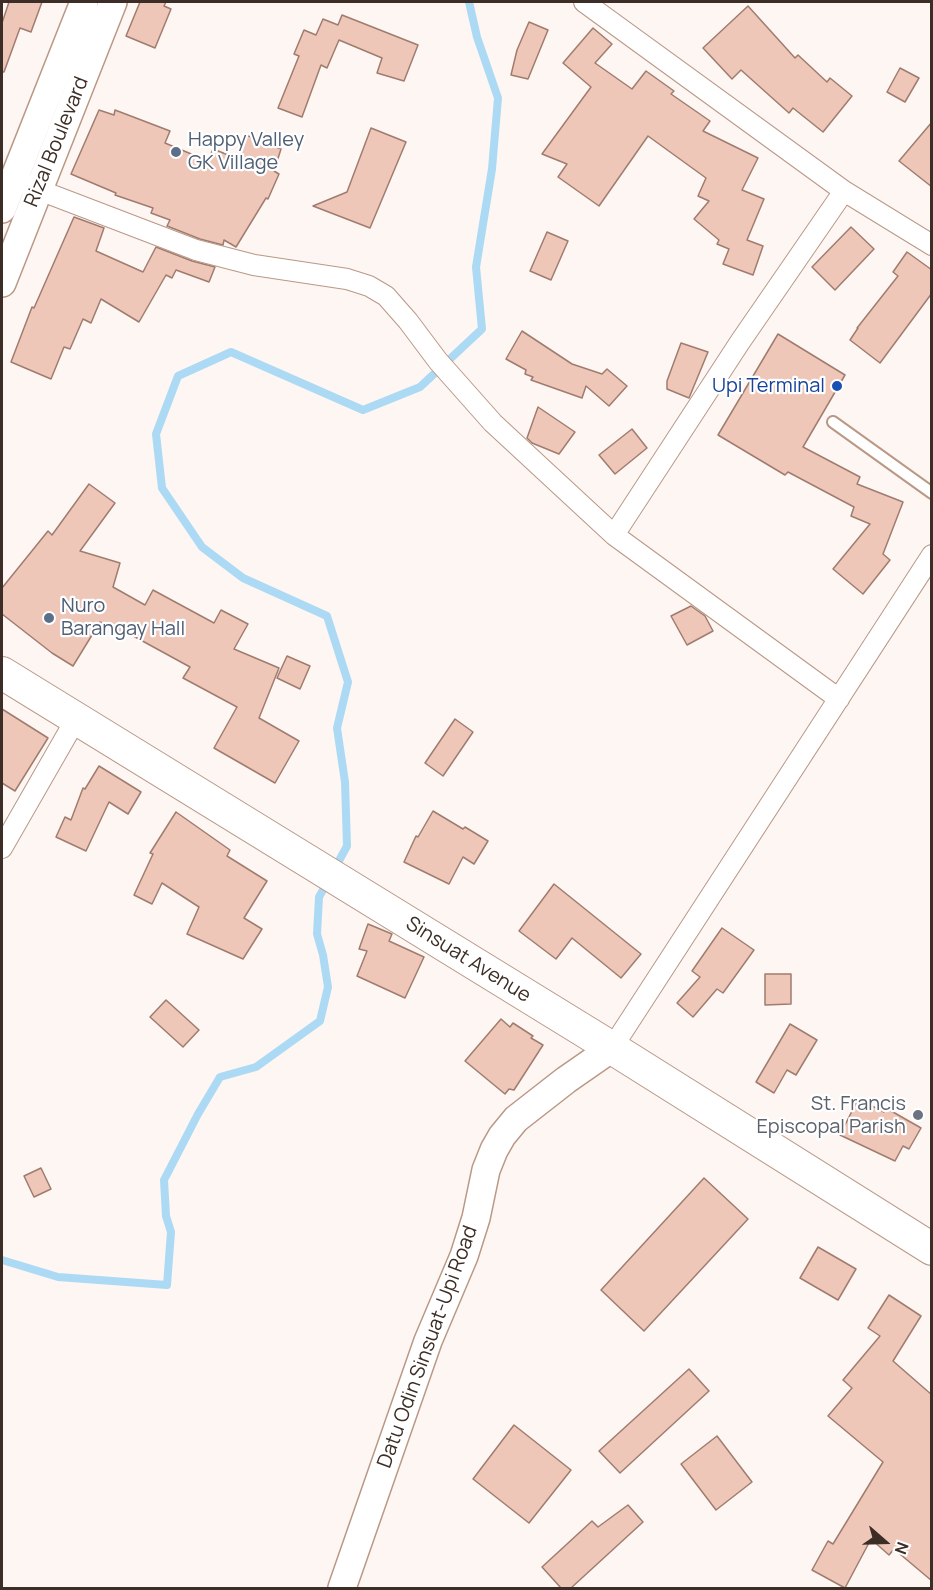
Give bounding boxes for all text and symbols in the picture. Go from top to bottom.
street label: Rizal Boulevard [20,73,94,211]
place label: Happy Valley GK Village [188,128,304,175]
marker: Happy Valley GK Village [169,145,183,159]
place label: Upi Terminal [712,374,825,398]
marker: Upi Terminal [830,379,844,393]
place label: Nuro Barangay Hall [61,594,185,641]
marker: Nuro Barangay Hall [42,611,56,625]
street label: Sinsuat Avenue [401,912,535,1008]
place label: St. Francis Episcopal Parish [756,1092,906,1139]
marker: St. Francis Episcopal Parish [911,1108,925,1122]
street label: Datu Odin Sinsuat-Upi Road [373,1223,483,1471]
north arrow [855,1512,915,1572]
text: N [890,1539,914,1557]

